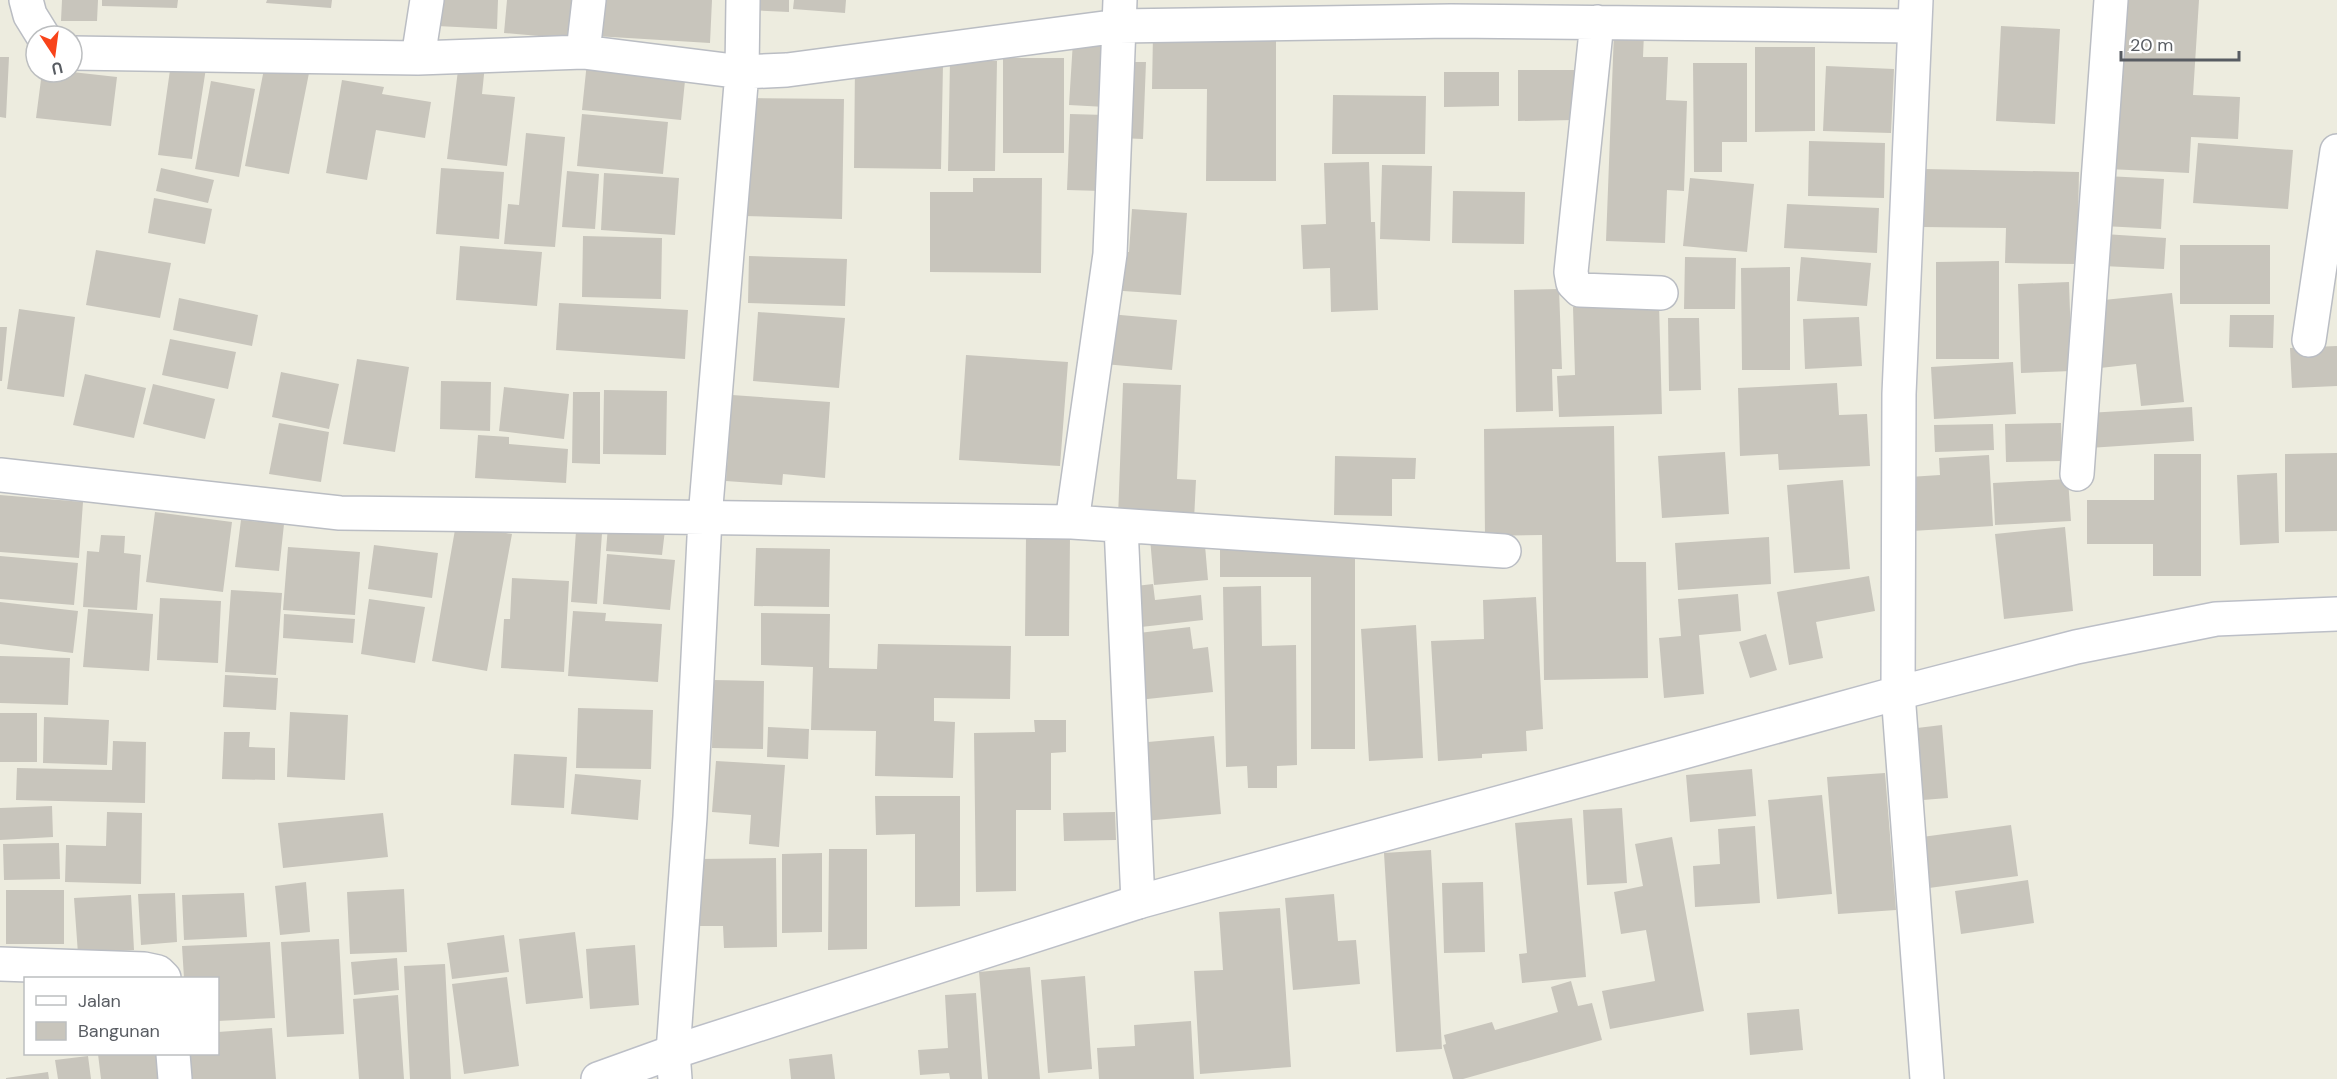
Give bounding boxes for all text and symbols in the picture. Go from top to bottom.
north arrow [24,24,84,84]
scale bar [2121,24,2240,62]
text: 20 m [2130,33,2173,57]
text: U [50,57,65,80]
legend [24,977,219,1055]
text: Jalan [78,989,121,1013]
text: Bangunan [78,1019,160,1043]

